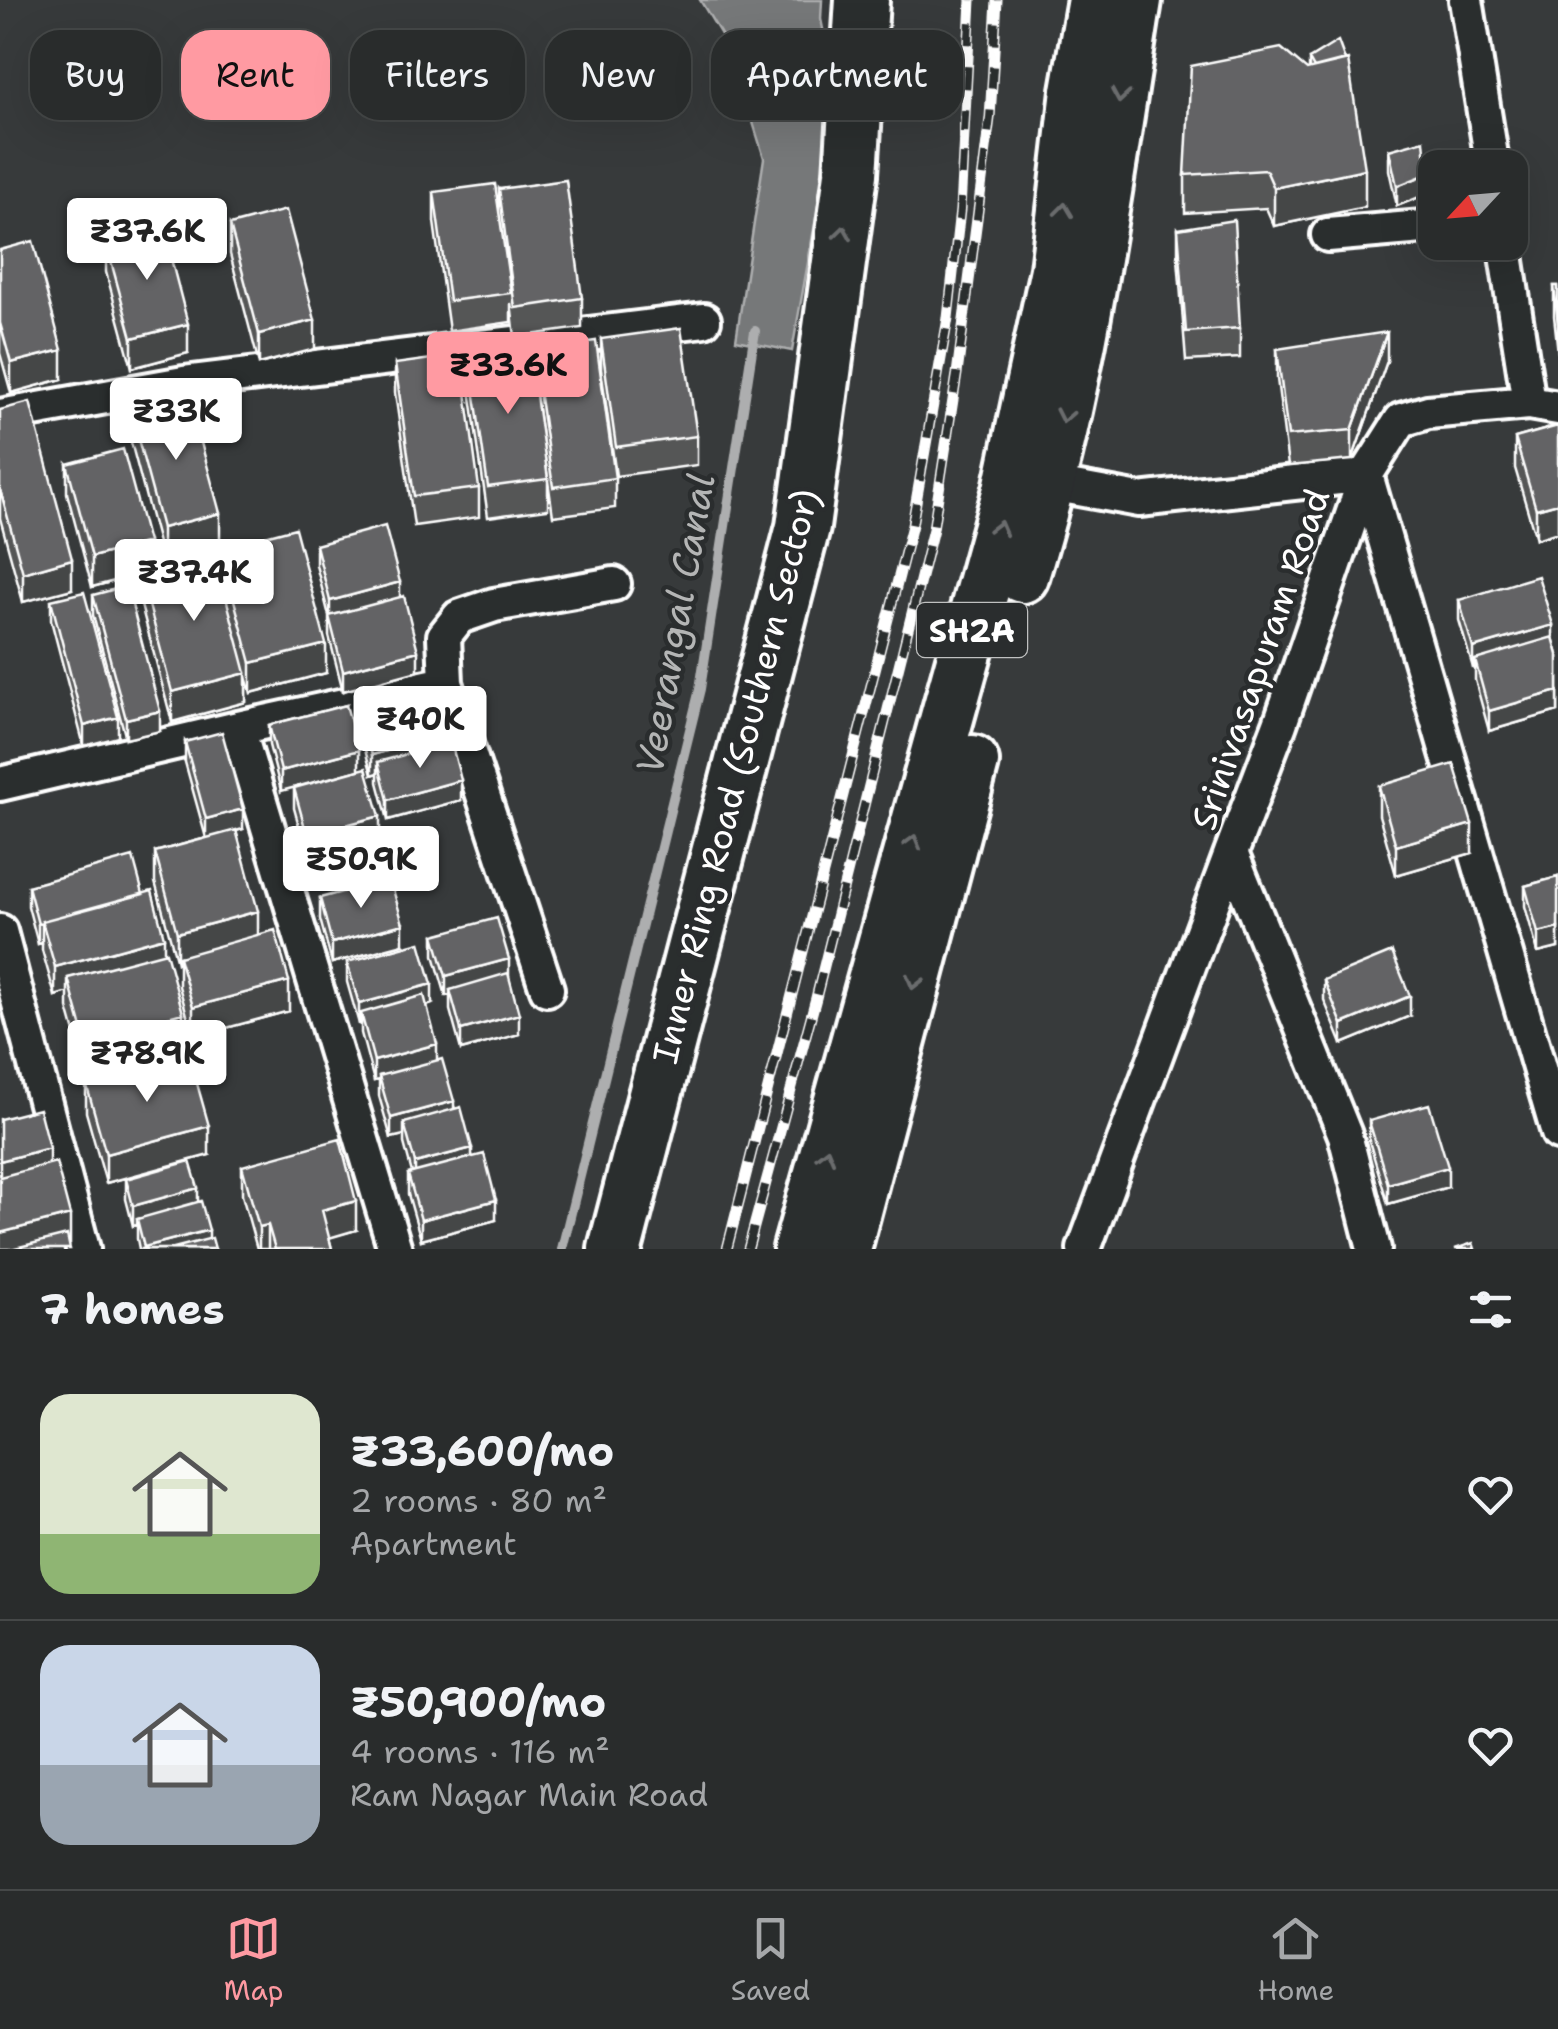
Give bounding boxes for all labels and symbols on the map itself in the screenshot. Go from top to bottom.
one-way arrow [1110,88,1131,105]
north arrow [1418,150,1528,260]
pin: ₹37.6K [66,198,228,283]
one-way arrow [1053,202,1074,218]
one-way arrow [832,225,853,241]
pin: ₹33.6K [427,332,589,417]
pin: ₹33K [117,378,235,463]
one-way arrow [1054,408,1075,425]
water label: Veerangal Canal [623,470,727,778]
street label: Srinivasapuram Road [1180,482,1340,836]
street label: Inner Ring Road (Southern Sector) [641,484,829,1068]
one-way arrow [988,520,1009,538]
pin: ₹37.4K [113,539,275,624]
road number: SH2A [917,603,1027,657]
pin: ₹40K [361,686,479,771]
pin: ₹50.9K [280,826,442,911]
one-way arrow [901,834,922,851]
one-way arrow [905,973,926,990]
pin: ₹78.9K [66,1020,228,1105]
one-way arrow [814,1147,835,1164]

